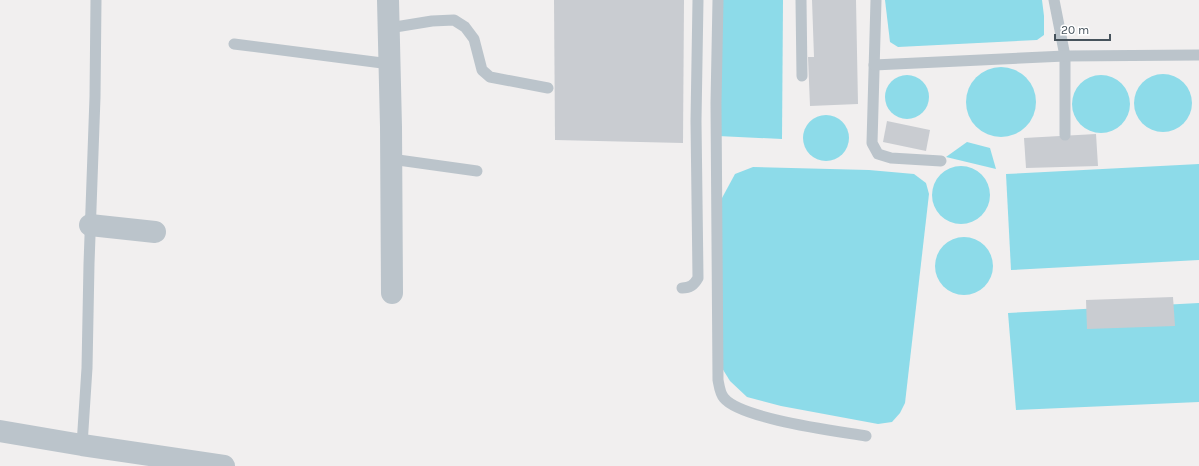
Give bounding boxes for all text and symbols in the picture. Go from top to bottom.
scale bar [1055,16,1110,42]
text: 20 m [1061,23,1089,37]

